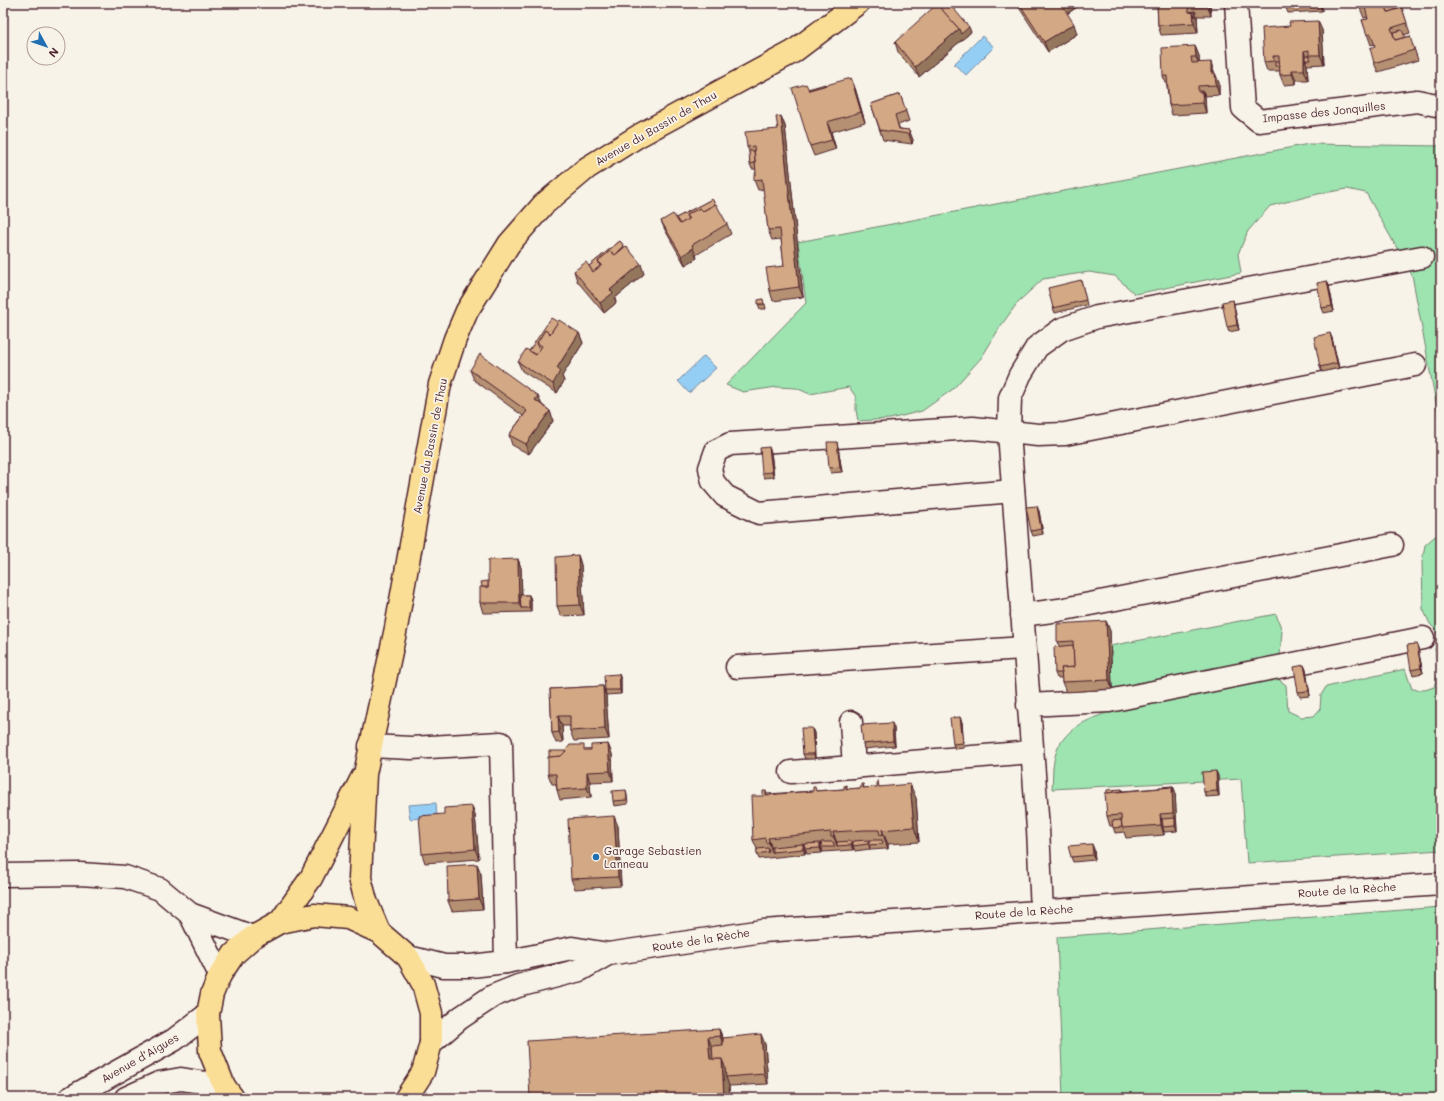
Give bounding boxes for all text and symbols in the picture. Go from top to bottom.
north arrow [26,26,66,66]
text: N [46,45,62,61]
street label: Avenue du Bassin de Thau [592,87,719,169]
street label: Impasse des Jonquilles [1262,98,1386,125]
street label: Avenue du Bassin de Thau [409,377,450,515]
place label: Garage Sebastien Lanneau [604,843,701,871]
marker: Garage Sebastien Lanneau [591,852,601,862]
street label: Route de la Rèche [1297,879,1397,900]
street label: Route de la Rèche [974,901,1074,922]
street label: Route de la Rèche [651,924,751,955]
street label: Avenue d’Aigues [98,1029,181,1086]

